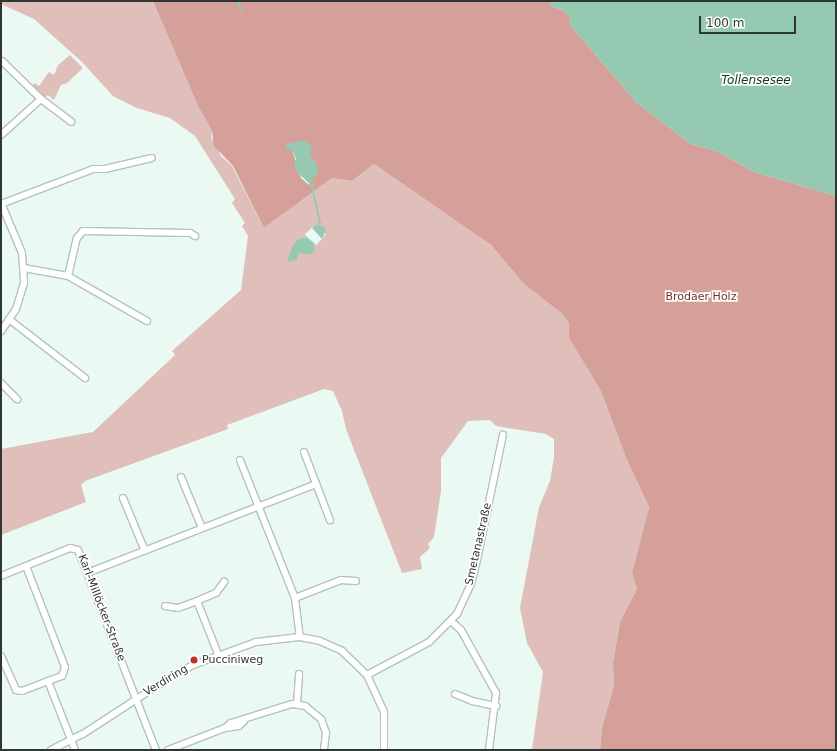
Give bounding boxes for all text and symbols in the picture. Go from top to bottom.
scale bar [701,8,798,34]
text: 100 m [706,16,744,30]
water label: Tollensesee [721,74,791,88]
park label: Brodaer Holz [666,290,736,304]
street label: Smetanastraße [463,501,495,587]
street label: Karl-Millöcker-Straße [74,553,128,663]
place label: Pucciniweg [202,653,263,667]
marker: Pucciniweg [189,655,199,665]
street label: Verdiring [141,663,191,699]

